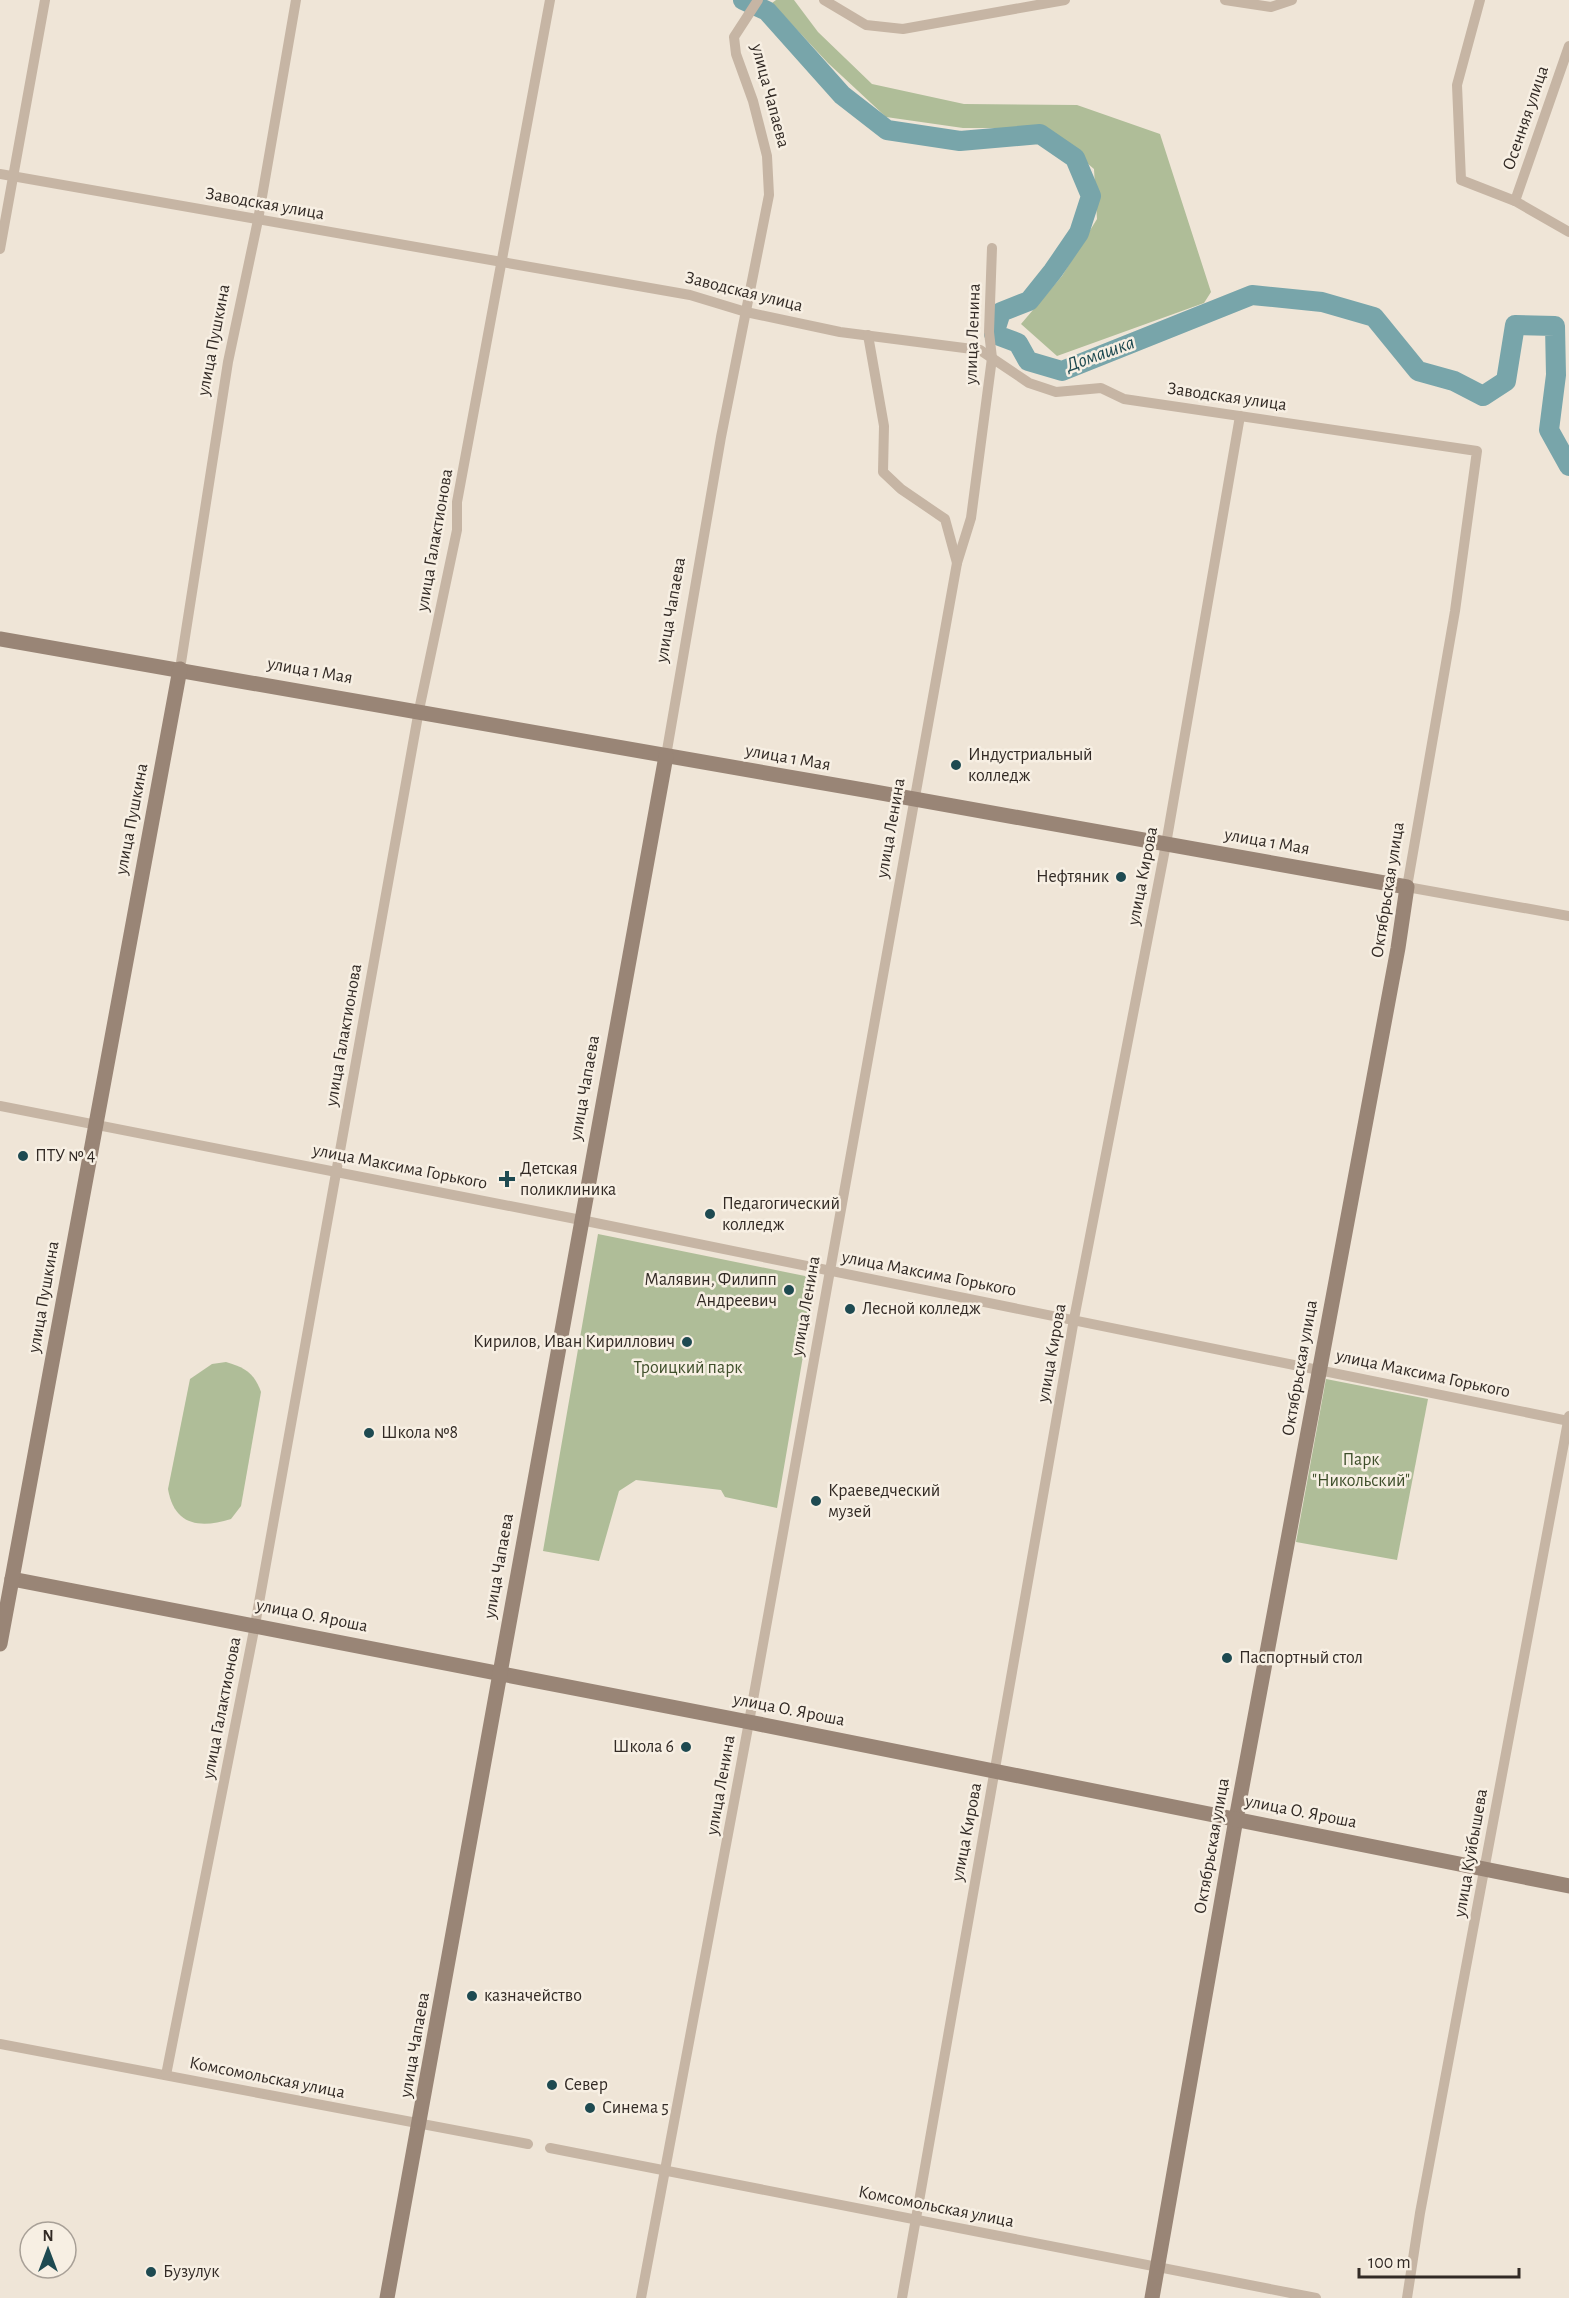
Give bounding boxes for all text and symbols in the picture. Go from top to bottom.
street label: улица Чапаева [747,41,792,150]
street label: Осенняя улица [1500,64,1552,172]
street label: Заводская улица [204,185,326,223]
street label: Заводская улица [683,269,805,315]
street label: улица Пушкина [194,283,234,398]
street label: улица Ленина [962,283,984,386]
water label: Домашка [1062,332,1137,376]
street label: Заводская улица [1166,380,1288,414]
street label: улица Галактионова [413,467,456,614]
street label: улица Чапаева [653,556,689,665]
street label: улица 1 Мая [265,654,354,687]
street label: улица 1 Мая [743,741,832,774]
place label: Индустриальный колледж [968,746,1093,785]
marker: Индустриальный колледж [949,758,963,772]
street label: улица Пушкина [112,762,152,877]
street label: улица Ленина [873,777,909,880]
street label: Октябрьская улица [1367,820,1408,959]
street label: улица Кирова [1124,825,1161,928]
street label: улица 1 Мая [1222,825,1311,858]
place label: Нефтяник [1036,868,1110,886]
marker: Нефтяник [1114,870,1128,884]
street label: улица Галактионова [322,962,365,1109]
street label: улица Чапаева [567,1034,603,1143]
street label: улица Максима Горького [310,1141,489,1193]
place label: ПТУ № 4 [35,1147,96,1165]
marker: ПТУ № 4 [16,1149,30,1163]
place label: Детская поликлиника [520,1160,616,1199]
marker: Детская поликлиника [498,1170,516,1188]
place label: Педагогический колледж [722,1195,840,1234]
marker: Педагогический колледж [703,1207,717,1221]
street label: улица Пушкина [25,1240,63,1355]
street label: улица Максима Горького [839,1248,1018,1300]
street label: улица Ленина [788,1255,824,1358]
place label: Малявин, Филипп Андреевич [644,1271,777,1310]
marker: Малявин, Филипп Андреевич [782,1283,796,1297]
street label: Октябрьская улица [1278,1298,1321,1437]
place label: Лесной колледж [862,1300,981,1318]
marker: Лесной колледж [843,1302,857,1316]
street label: улица Кирова [1034,1302,1070,1405]
place label: Кирилов, Иван Кириллович [473,1333,675,1351]
marker: Кирилов, Иван Кириллович [680,1335,694,1349]
street label: улица Максима Горького [1333,1347,1512,1401]
park label: Троицкий парк [634,1359,743,1377]
place label: Школа №8 [381,1424,458,1442]
marker: Школа №8 [362,1426,376,1440]
park label: Парк "Никольский" [1312,1451,1410,1490]
place label: Краеведческий музей [828,1482,940,1521]
marker: Краеведческий музей [809,1494,823,1508]
street label: улица Чапаева [481,1512,517,1621]
street label: улица О. Яроша [254,1596,369,1636]
street label: улица Галактионова [199,1635,245,1781]
place label: Паспортный стол [1239,1649,1363,1667]
marker: Паспортный стол [1220,1651,1234,1665]
street label: улица О. Яроша [731,1690,846,1730]
street label: улица Ленина [703,1734,739,1837]
place label: Школа 6 [613,1738,674,1756]
marker: Школа 6 [679,1740,693,1754]
street label: Октябрьская улица [1190,1776,1233,1915]
street label: улица Кирова [948,1781,985,1884]
street label: улица Куйбышева [1450,1787,1491,1920]
street label: улица О. Яроша [1243,1792,1358,1832]
place label: казначейство [484,1987,582,2005]
marker: казначейство [465,1989,479,2003]
street label: улица Чапаева [397,1991,433,2100]
street label: Комсомольская улица [188,2054,346,2102]
place label: Север [564,2076,608,2094]
marker: Север [545,2078,559,2092]
place label: Синема 5 [602,2099,669,2117]
marker: Синема 5 [583,2101,597,2115]
street label: Комсомольская улица [857,2183,1015,2231]
north arrow [18,2220,78,2280]
text: N [42,2228,54,2244]
scale bar [1359,2241,1520,2279]
text: 100 m [1368,2254,1411,2272]
place label: Бузулук [163,2263,220,2281]
marker: Бузулук [144,2265,158,2279]

